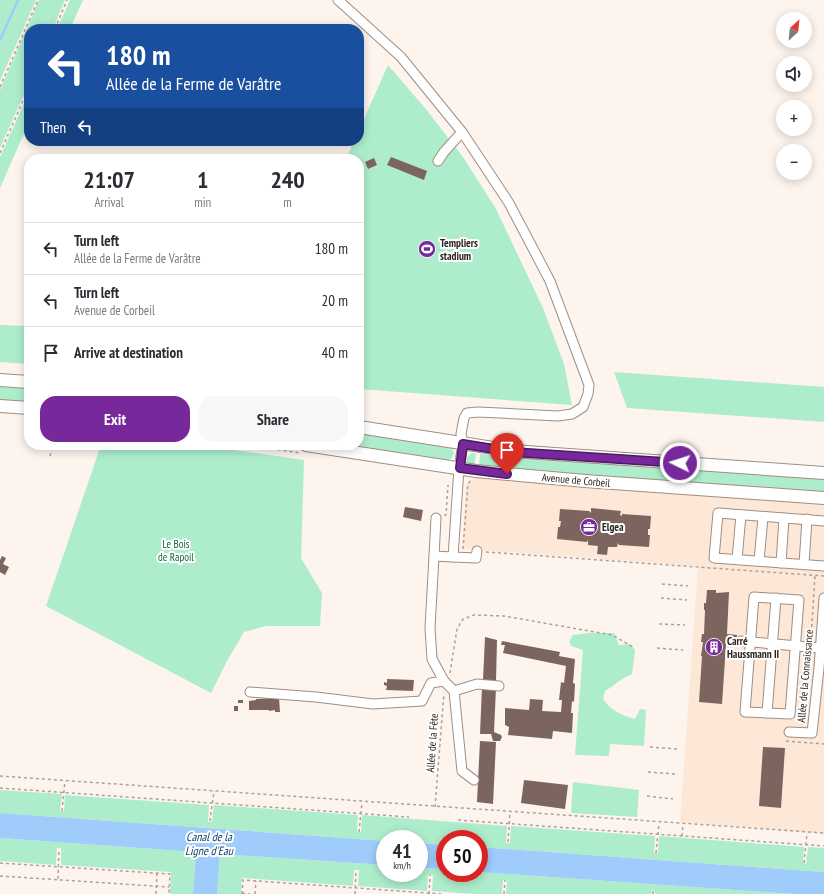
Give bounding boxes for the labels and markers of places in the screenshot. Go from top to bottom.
place label: Templiers stadium [440,236,478,263]
sports icon: Templiers stadium [417,239,437,259]
pin [490,433,524,474]
office icon: Elgea [579,517,599,537]
place label: Elgea [602,520,624,534]
place label: Carré Haussmann II [727,634,779,661]
building icon: Carré Haussmann II [704,637,724,657]

